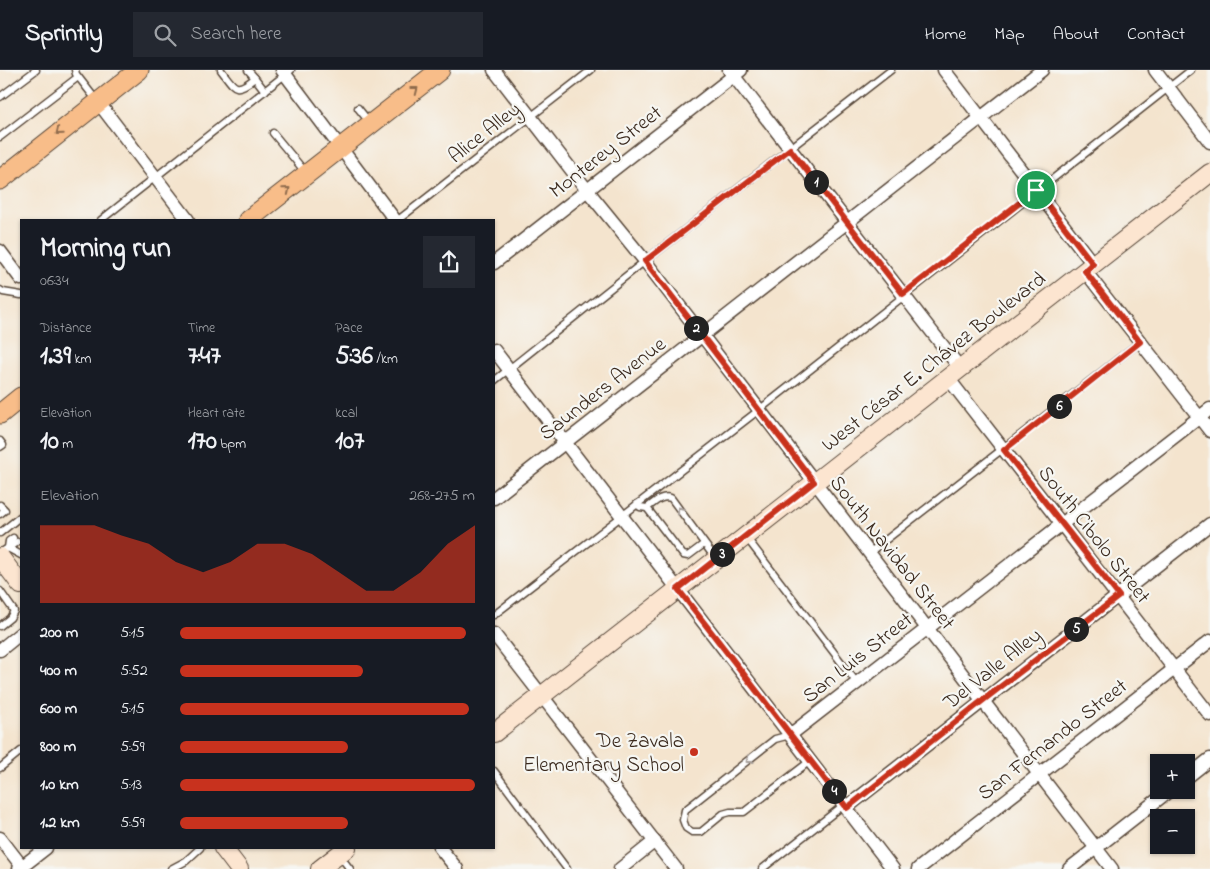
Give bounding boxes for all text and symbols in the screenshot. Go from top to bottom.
search box [133,12,483,57]
text: Sprintly [25,17,103,52]
icon: search [151,21,179,49]
text: Search here [191,21,282,48]
text: Home [925,22,966,48]
text: Map [994,22,1025,48]
text: About [1053,22,1099,48]
text: Contact [1127,22,1185,48]
one-way arrow [409,87,418,95]
street label: Alice Alley [442,95,529,173]
street label: Monterey Street [543,99,670,208]
one-way arrow [56,127,65,136]
pin [1015,169,1057,211]
pin: 1 [804,170,828,194]
text: 1 [814,172,819,193]
icon: arrive [1022,176,1050,204]
one-way arrow [281,186,290,195]
text: Morning run [40,229,171,270]
button: share [423,236,475,288]
street label: West César E. Chávez Boulevard [816,265,1053,460]
text: 06:34 [40,269,69,293]
pin: 2 [684,316,708,340]
text: Distance [40,318,92,339]
text: Time [188,318,215,339]
text: Pace [335,318,363,339]
text: 2 [693,318,700,339]
street label: Saunders Avenue [533,330,673,449]
text: 1.39 [40,339,71,375]
text: 7:47 [188,339,221,375]
text: 5:36 [335,339,373,375]
text: km [71,349,91,370]
text: /km [373,349,398,370]
pin: 6 [1046,394,1072,418]
text: 6 [1056,396,1063,417]
text: Elevation [40,403,91,424]
text: Heart rate [188,403,245,424]
text: kcal [335,403,358,424]
text: 10 [40,424,59,460]
text: 170 [188,424,217,460]
text: 107 [335,424,364,460]
text: m [59,434,73,455]
text: bpm [217,434,246,455]
street label: South Cibolo Street [1030,460,1157,611]
street label: South Navidad Street [821,469,961,637]
text: Elevation [40,484,99,508]
text: 268–275 m [409,484,475,508]
one-way arrow [677,507,685,516]
pin: 3 [710,542,734,566]
text: 3 [720,544,725,565]
street label: San Luis Street [797,606,920,711]
pin: 5 [1064,616,1088,642]
text: 5 [1072,619,1081,640]
text: 200 m [40,621,78,645]
text: 5:15 [120,621,145,645]
street label: Del Valle Alley [937,622,1050,720]
text: 400 m [40,659,77,683]
text: 5:52 [120,659,148,683]
street label: San Fernando Street [972,672,1135,809]
text: 600 m [40,697,77,721]
text: 5:15 [120,697,145,721]
place label: De Zavala Elementary School [523,727,684,783]
text: 800 m [40,735,76,759]
text: 5:59 [120,735,144,759]
marker: De Zavala Elementary School [688,746,700,758]
map controls [1150,754,1195,854]
button: + [1150,754,1195,799]
one-way arrow [746,755,755,763]
text: 1.0 km [40,773,79,797]
text: 5:13 [120,773,142,797]
pin: 4 [822,778,846,804]
text: 4 [832,781,837,802]
button: − [1150,809,1195,854]
text: 1.2 km [40,811,80,835]
text: 5:59 [120,811,144,835]

